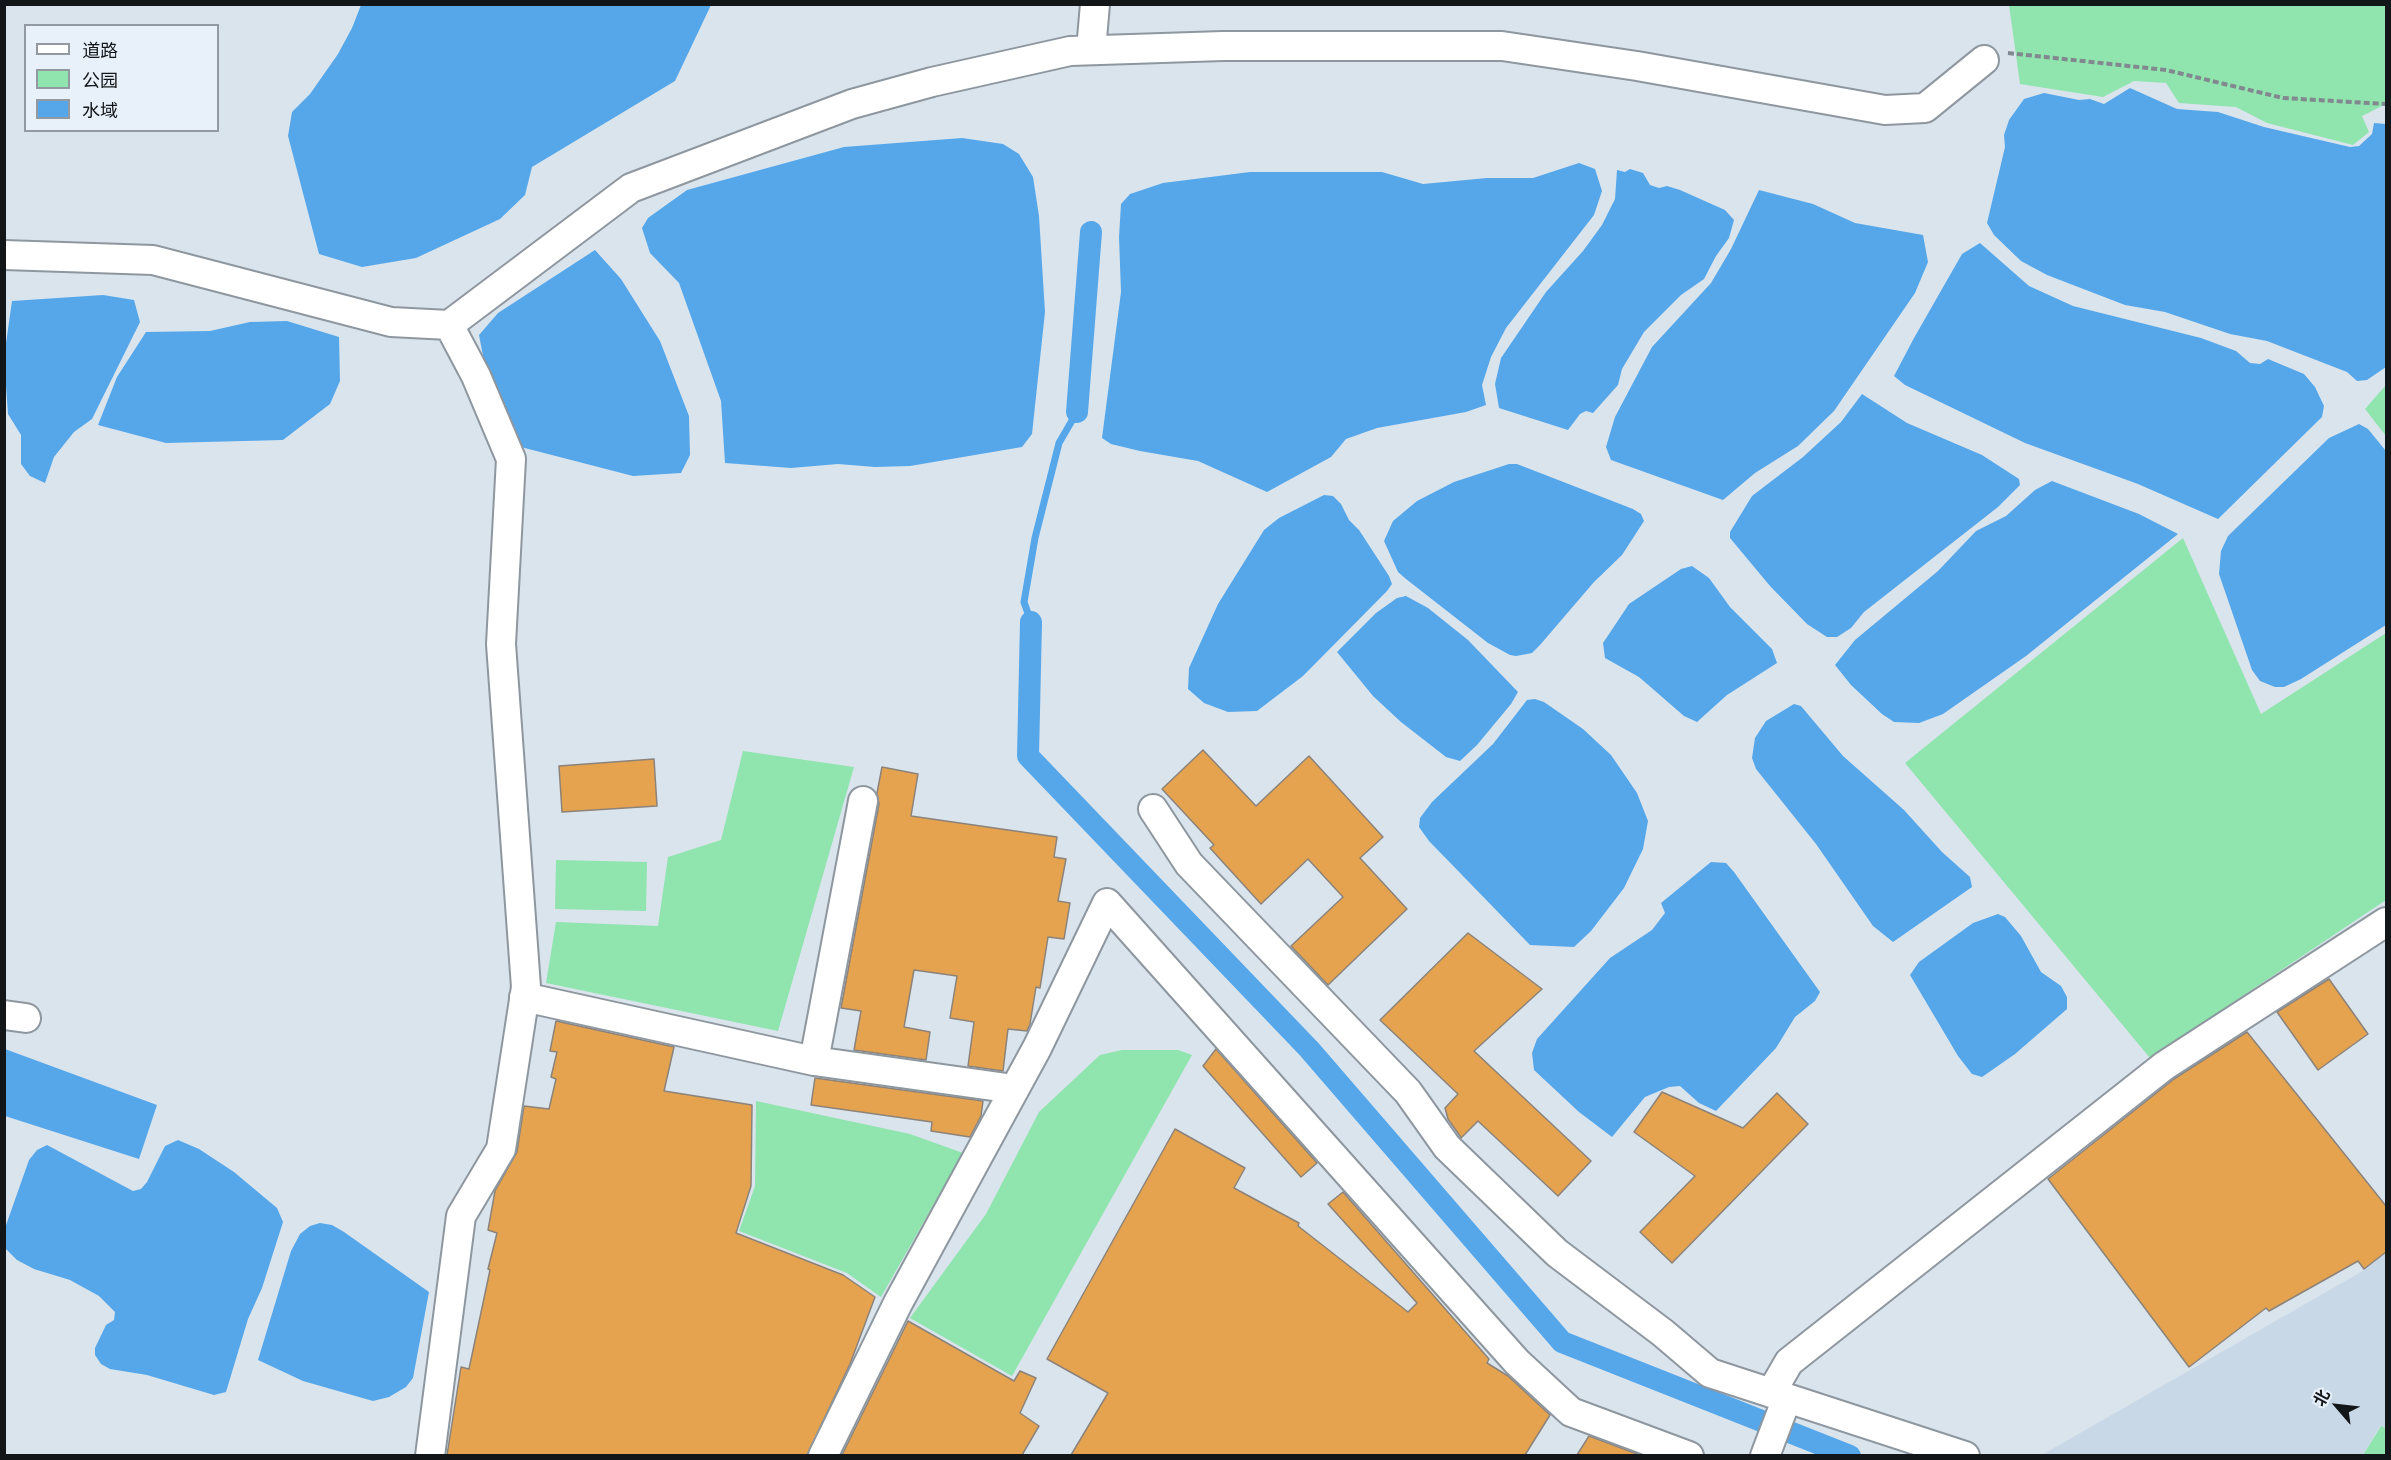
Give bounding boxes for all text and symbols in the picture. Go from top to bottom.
legend [24,24,219,132]
text: 道路 [82,39,118,62]
text: 公园 [82,69,118,92]
text: 水域 [82,99,118,122]
north arrow [2307,1376,2367,1436]
text: 北 [2309,1386,2334,1409]

